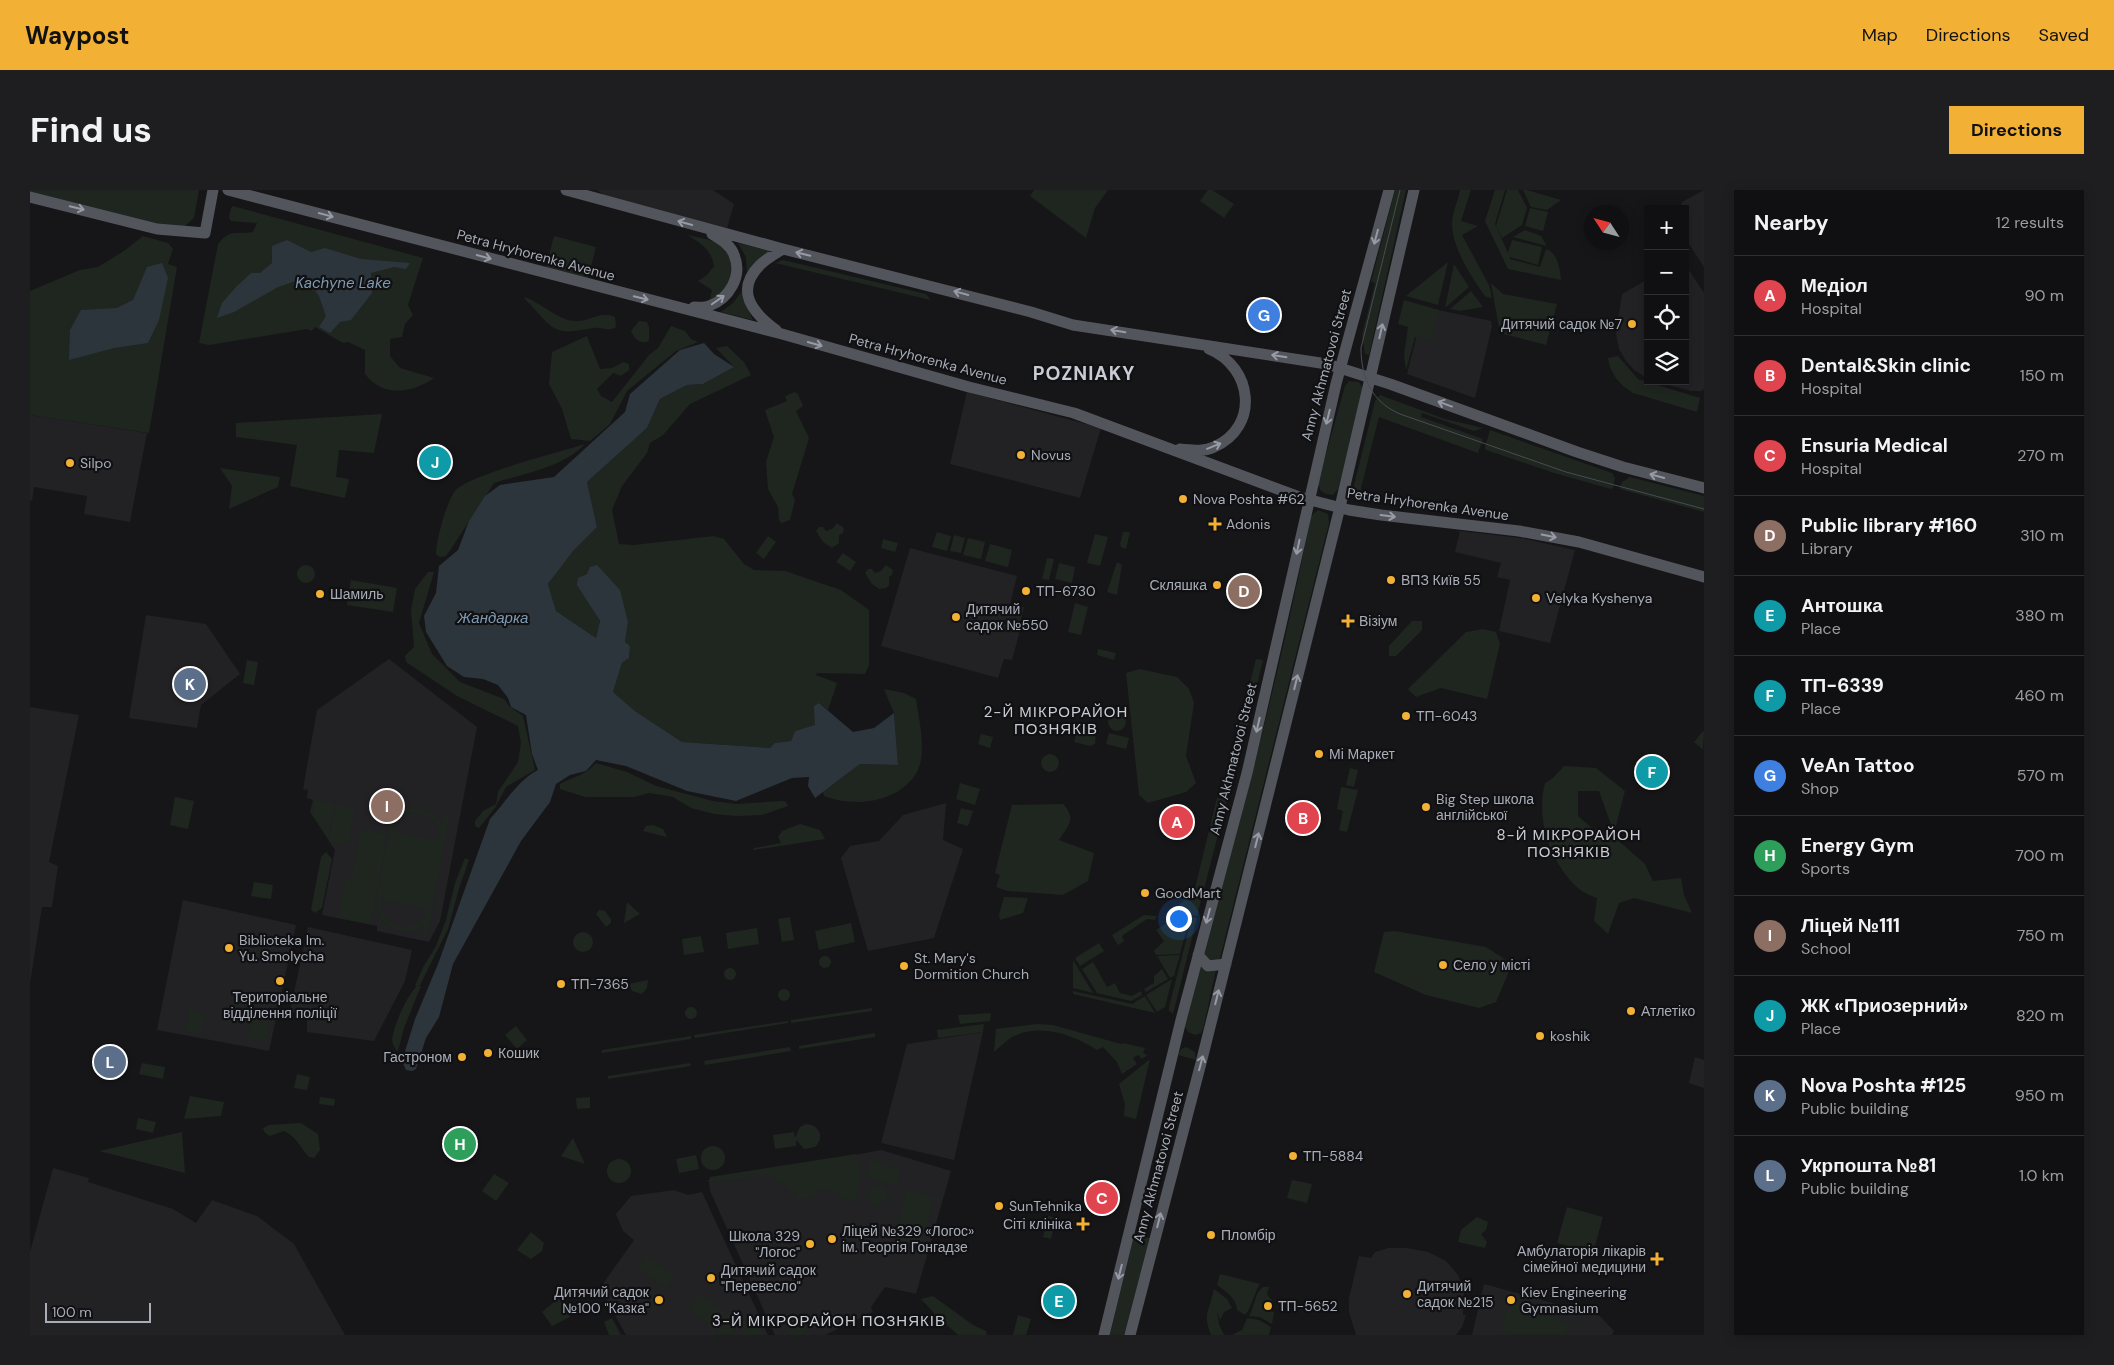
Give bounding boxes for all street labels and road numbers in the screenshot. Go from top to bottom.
street label: Petra Hryhorenka Avenue [455,225,617,285]
street label: Anny Akhmatovoi Street [1297,287,1355,443]
street label: Petra Hryhorenka Avenue [847,329,1009,389]
street label: Petra Hryhorenka Avenue [1346,484,1510,524]
street label: Anny Akhmatovoi Street [1205,681,1261,837]
street label: Anny Akhmatovoi Street [1129,1089,1187,1245]

